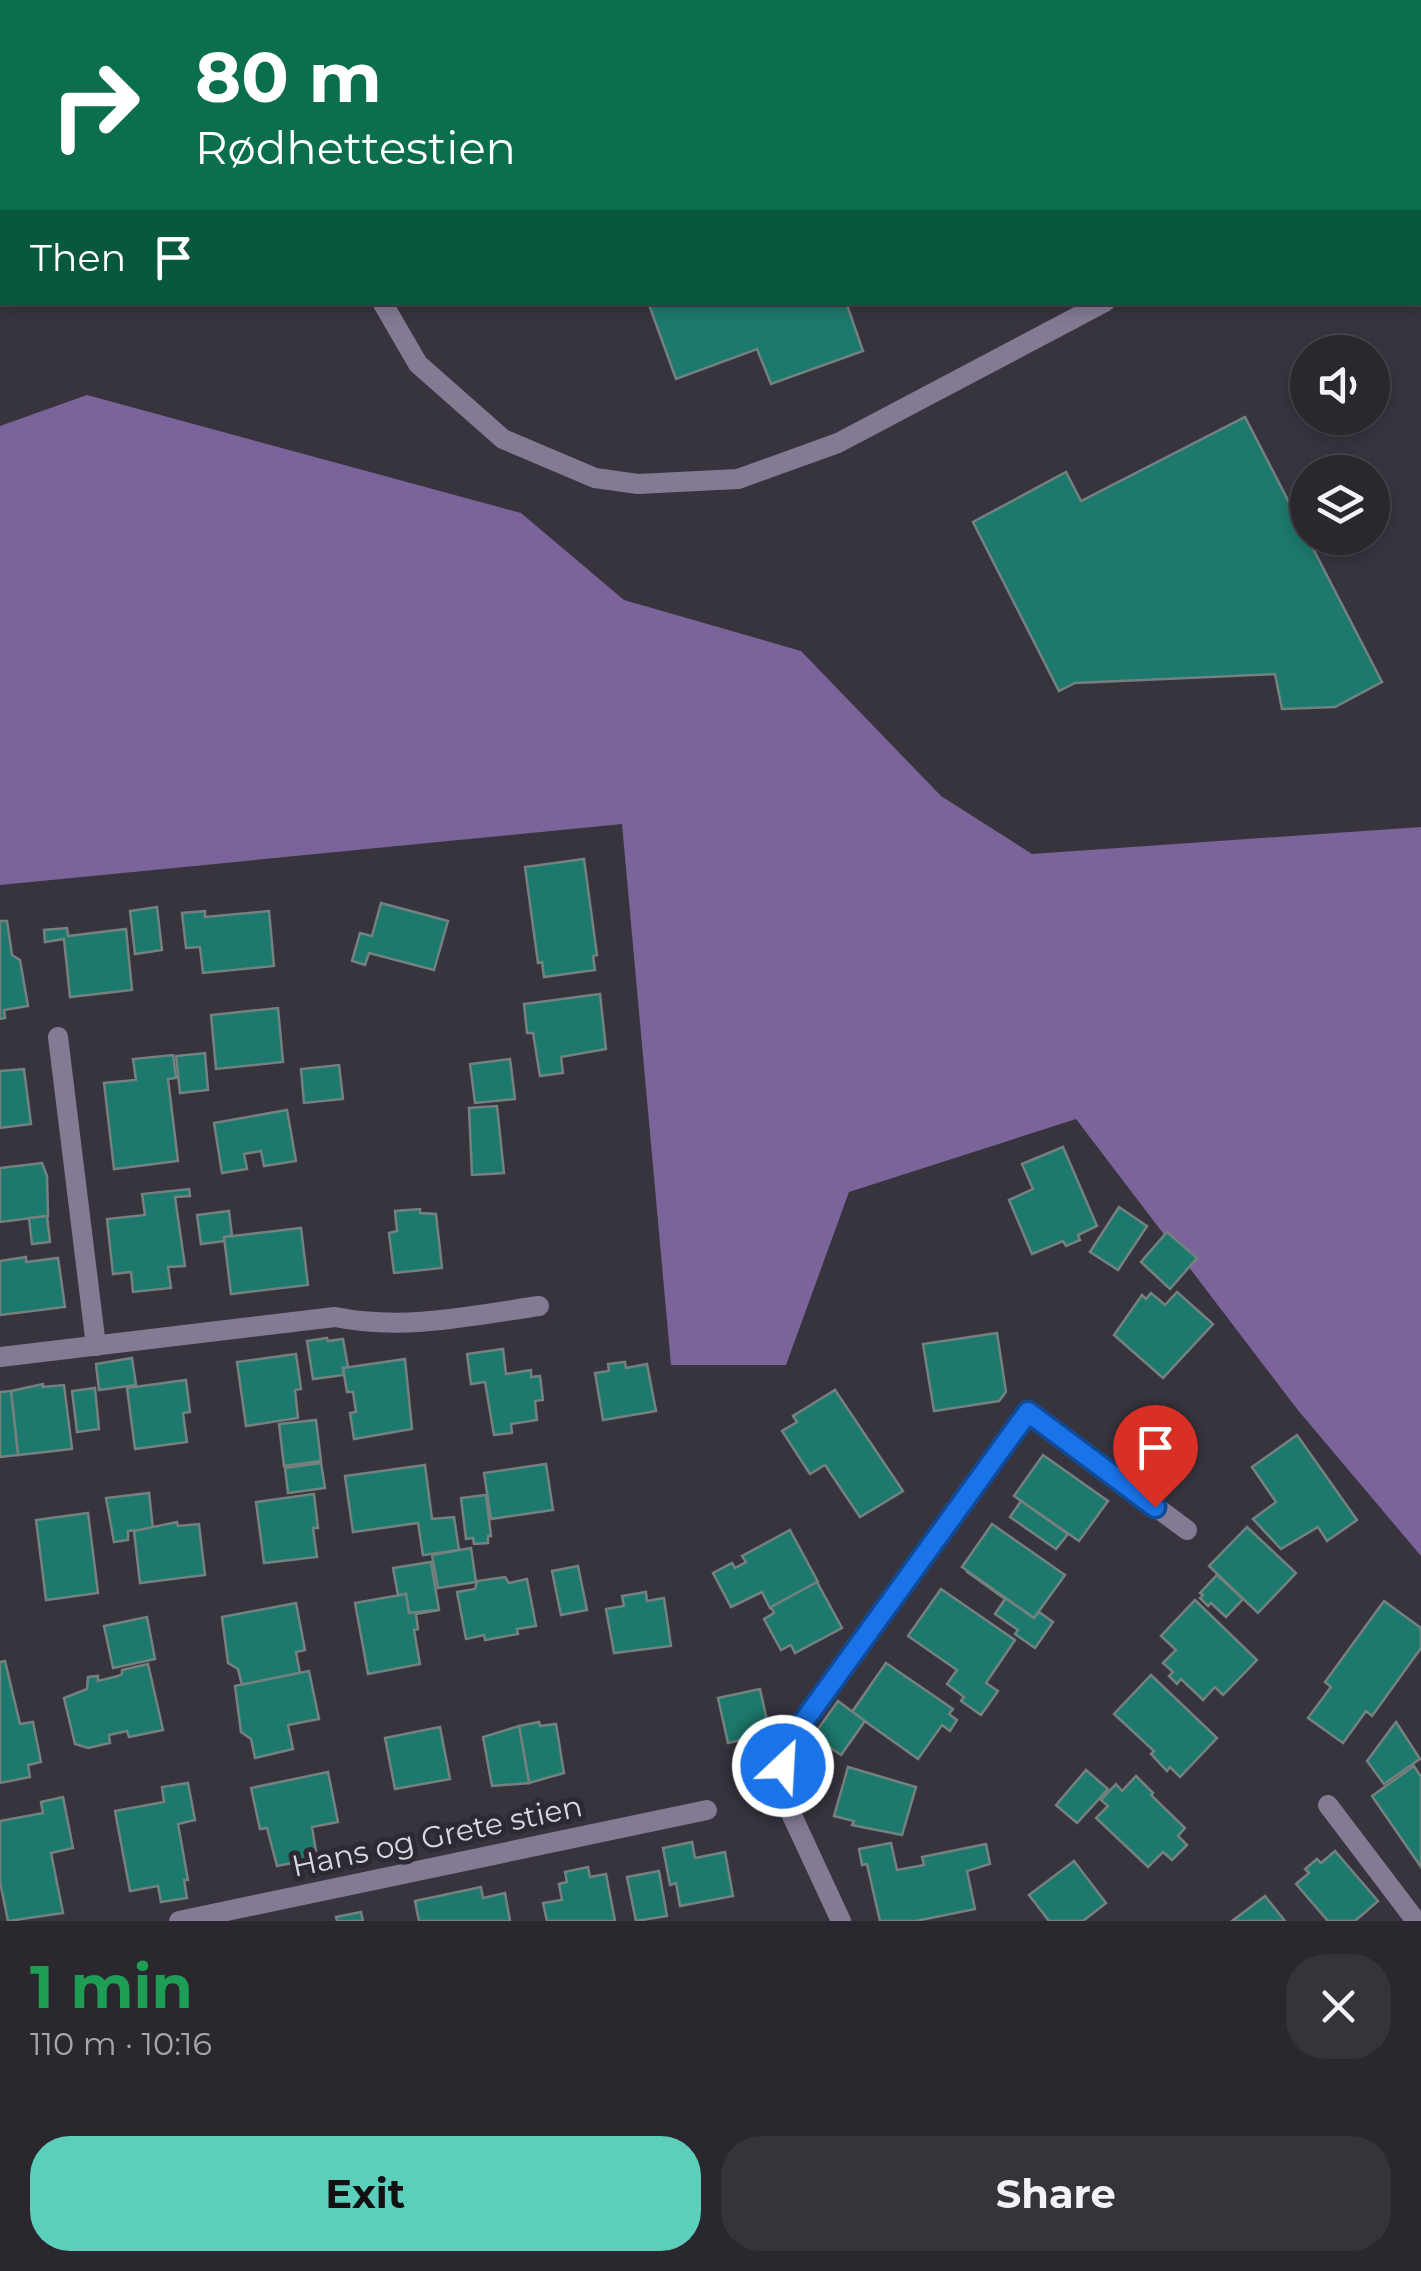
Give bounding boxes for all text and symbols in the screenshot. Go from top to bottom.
text: 80 m [195,34,382,120]
icon: right [30,40,160,170]
text: Rødhettestien [195,120,516,175]
icon: arrive [146,230,201,285]
text: Then [30,234,126,281]
map controls [1290,335,1390,555]
button: sound [1290,335,1390,435]
button: layers [1290,455,1390,555]
pin [1113,1405,1198,1508]
icon: arrive [1128,1420,1183,1475]
position arrow [731,1714,835,1818]
street label: Hans og Grete stien [288,1787,586,1885]
text: 1 min [30,1950,193,2023]
button: close [1286,1954,1391,2059]
text: 110 m · 10:16 [30,2024,212,2063]
button: Exit [30,2136,701,2251]
button: Share [721,2136,1391,2251]

